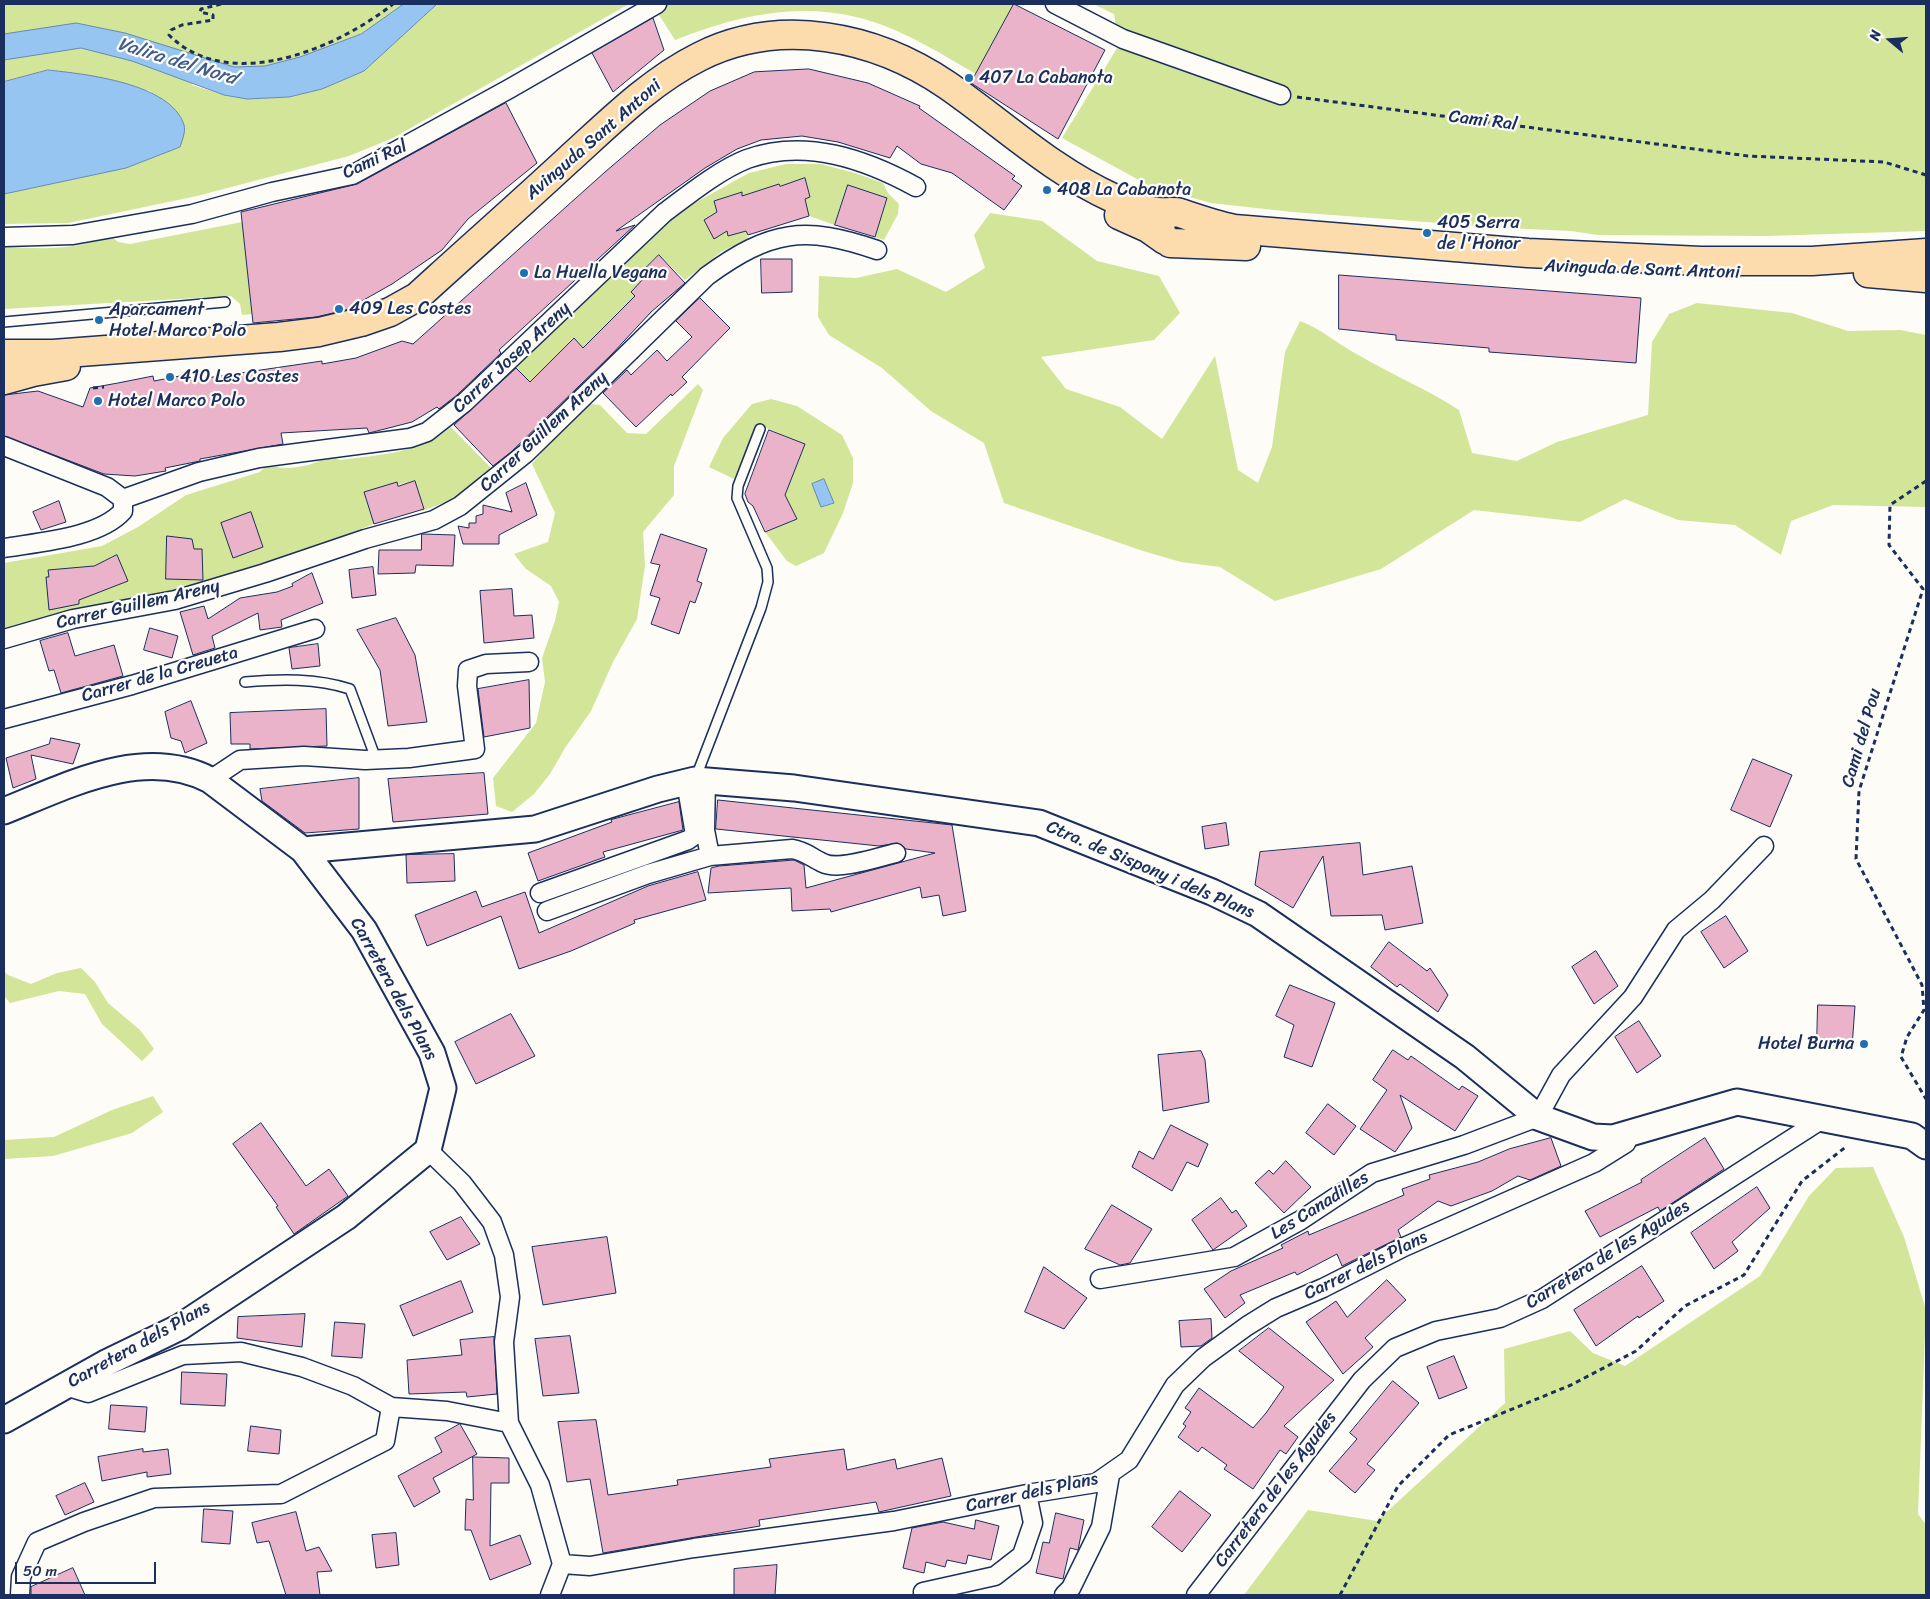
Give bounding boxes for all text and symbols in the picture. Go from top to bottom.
north arrow [1865,15,1915,65]
text: N [1862,27,1889,44]
water label: Valira del Nord [115,33,239,91]
place label: 407 La Cabanota [979,67,1113,89]
marker: 407 La Cabanota [963,72,975,84]
street label: Avinguda Sant Antoni [522,75,666,205]
street label: Cami Ral [1448,106,1518,136]
street label: Cami Ral [339,136,411,184]
place label: 408 La Cabanota [1057,179,1191,201]
marker: 408 La Cabanota [1041,184,1053,196]
place label: 405 Serra de l'Honor [1437,212,1520,254]
marker: 405 Serra de l'Honor [1421,227,1433,239]
street label: Avinguda de Sant Antoni [1544,256,1740,284]
place label: La Huella Vegana [534,262,667,284]
marker: La Huella Vegana [518,267,530,279]
place label: 409 Les Costes [349,298,471,320]
street label: Carrer Josep Areny [449,298,575,418]
place label: Aparcament Hotel Marco Polo [109,299,246,342]
marker: 409 Les Costes [333,303,345,315]
marker: Aparcament Hotel Marco Polo [93,314,105,326]
place label: 410 Les Costes [180,366,299,388]
street label: Carrer Guillem Areny [476,367,612,497]
marker: 410 Les Costes [164,371,176,383]
place label: Hotel Marco Polo [108,390,245,412]
marker: Hotel Marco Polo [92,395,104,407]
street label: Carrer Guillem Areny [54,576,222,634]
street label: Carrer de la Creueta [79,642,241,708]
street label: Cami del Pou [1838,686,1886,790]
street label: Ctra. de Sispony i dels Plans [1043,816,1257,924]
street label: Carretera dels Plans [345,914,441,1064]
place label: Hotel Burna [1758,1033,1854,1055]
marker: Hotel Burna [1858,1038,1870,1050]
street label: Les Canadilles [1267,1167,1373,1245]
street label: Carretera de les Agudes [1522,1196,1694,1314]
street label: Carrer dels Plans [1301,1227,1431,1305]
street label: Carretera dels Plans [64,1297,214,1393]
street label: Carretera de les Agudes [1211,1408,1341,1572]
street label: Carrer dels Plans [964,1468,1100,1518]
scale bar [18,1552,159,1584]
text: 50 m [23,1558,57,1584]

